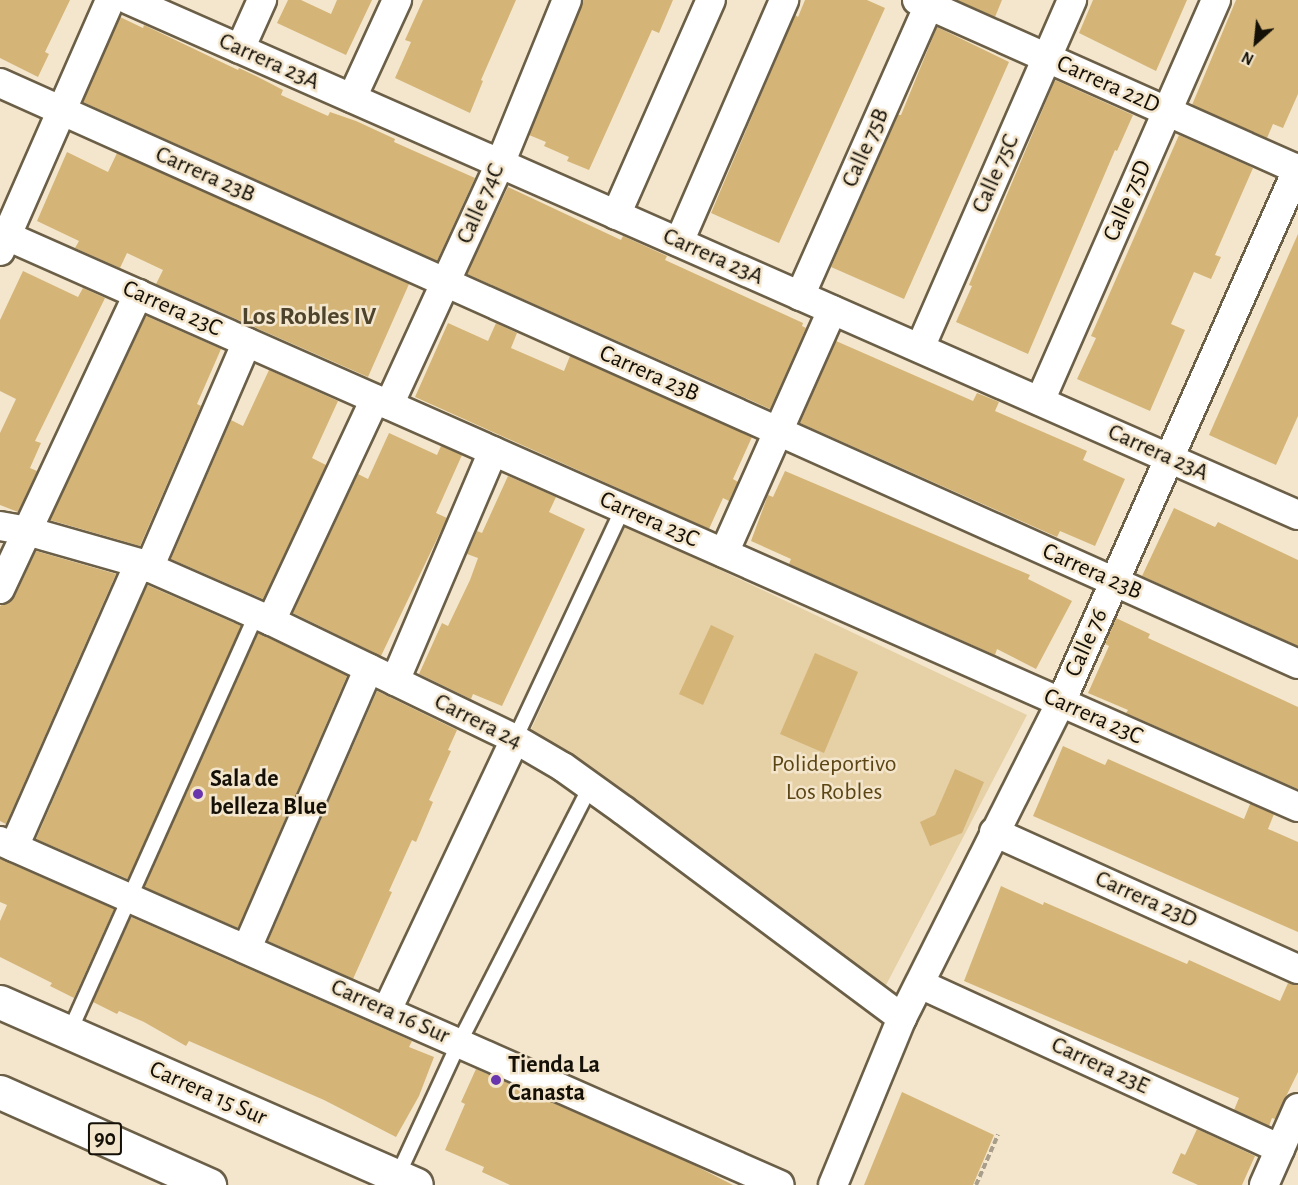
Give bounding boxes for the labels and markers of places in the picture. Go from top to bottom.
place label: Sala de belleza Blue [210,766,327,822]
marker: Sala de belleza Blue [191,787,205,801]
place label: Tienda La Canasta [508,1052,600,1108]
marker: Tienda La Canasta [489,1073,503,1087]

